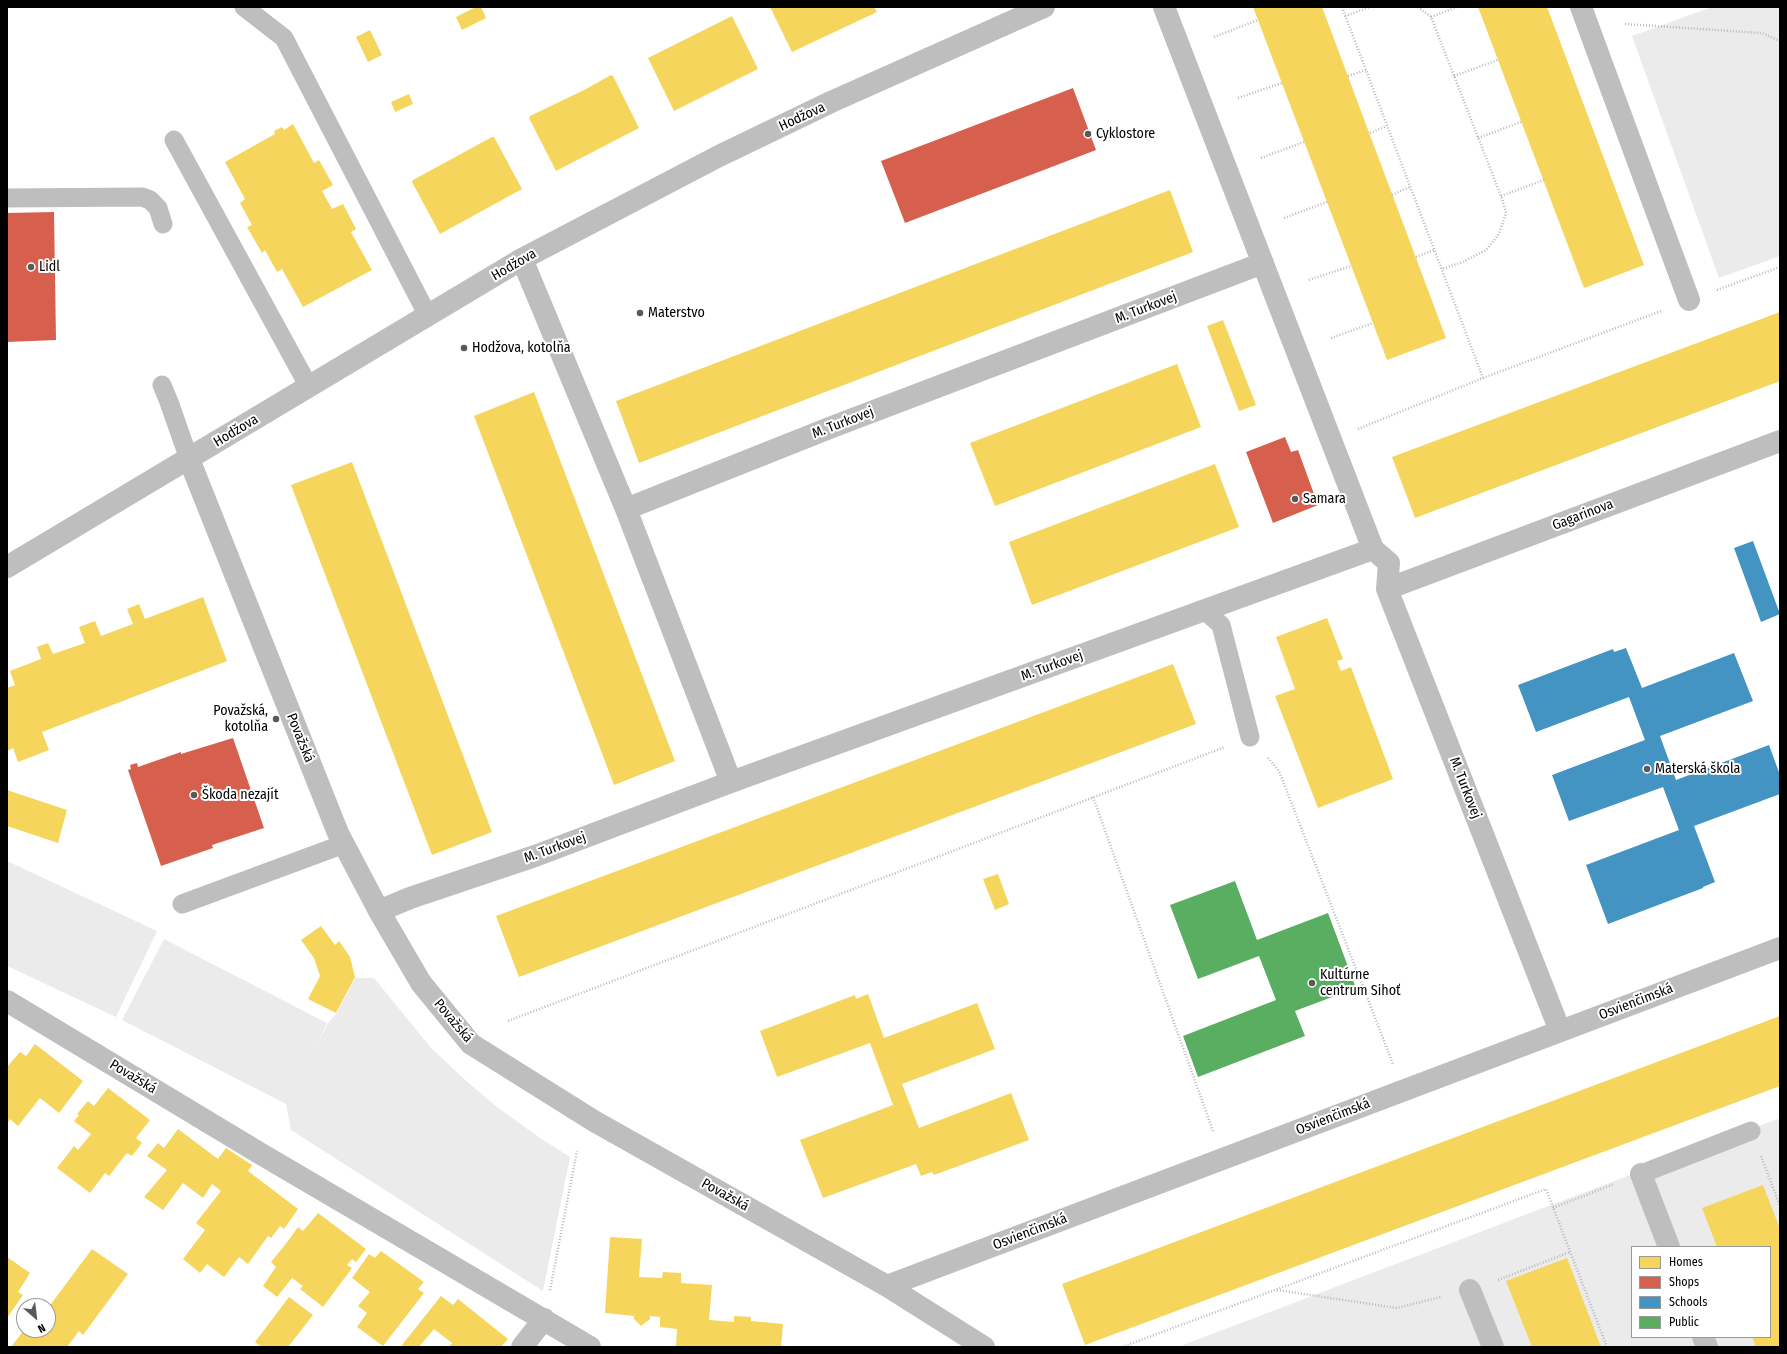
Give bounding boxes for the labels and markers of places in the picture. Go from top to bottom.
place label: Cyklostore [1096,126,1155,142]
marker: Cyklostore [1083,129,1093,139]
place label: Lidl [39,259,60,275]
marker: Lidl [26,262,36,272]
place label: Materstvo [648,305,705,321]
marker: Materstvo [635,308,645,318]
place label: Hodžova, kotolňa [472,340,571,356]
marker: Hodžova, kotolňa [459,343,469,353]
place label: Samara [1303,491,1346,507]
marker: Samara [1290,494,1300,504]
place label: Považská, kotolňa [213,703,268,736]
marker: Považská, kotolňa [271,714,281,724]
place label: Materská škola [1655,761,1740,777]
marker: Materská škola [1642,764,1652,774]
place label: Škoda nezajít [202,787,278,803]
marker: Škoda nezajít [189,790,199,800]
place label: Kultúrne centrum Sihoť [1320,967,1401,1000]
marker: Kultúrne centrum Sihoť [1307,978,1317,988]

